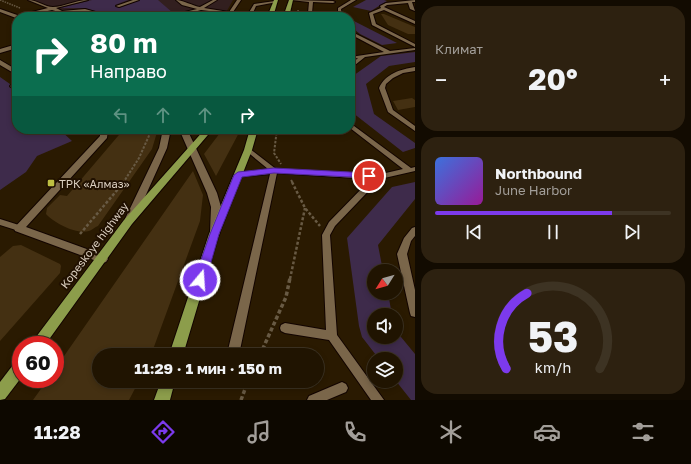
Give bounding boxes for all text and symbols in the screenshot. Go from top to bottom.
text: 80 m [90,26,158,59]
icon: right [24,28,76,80]
text: Климат [435,41,483,57]
text: Направо [90,60,167,82]
text: 20° [528,61,578,97]
text: − [435,66,447,93]
text: + [659,66,671,93]
icon: left [110,104,132,126]
icon: ahead [152,104,174,126]
icon: ahead [194,104,216,126]
icon: right [236,104,258,126]
pin [352,159,386,193]
text: Northbound [495,164,582,182]
icon: arrive [358,165,380,187]
place label: ТРК «Алмаз» [59,177,130,190]
marker: ТРК «Алмаз» [46,178,56,188]
text: June Harbor [495,182,572,198]
street label: Kopeskoye highway [57,199,131,291]
icon: previous [463,221,485,243]
icon: pause [542,221,564,243]
icon: next [621,221,643,243]
position arrow [179,259,221,301]
north arrow [367,264,403,300]
map controls [367,264,403,388]
button: sound [367,308,403,344]
text: 53 [528,311,578,361]
speed limit sign: 60 [12,336,64,388]
button: layers [367,352,403,388]
text: 11:29 · 1 мин · 150 m [134,359,282,377]
text: km/h [535,359,571,376]
icon: directions [149,418,177,446]
icon: music [245,418,273,446]
icon: phone [341,418,369,446]
icon: climate [437,418,465,446]
icon: car [533,418,561,446]
icon: filters [629,418,657,446]
text: 11:28 [34,421,81,443]

